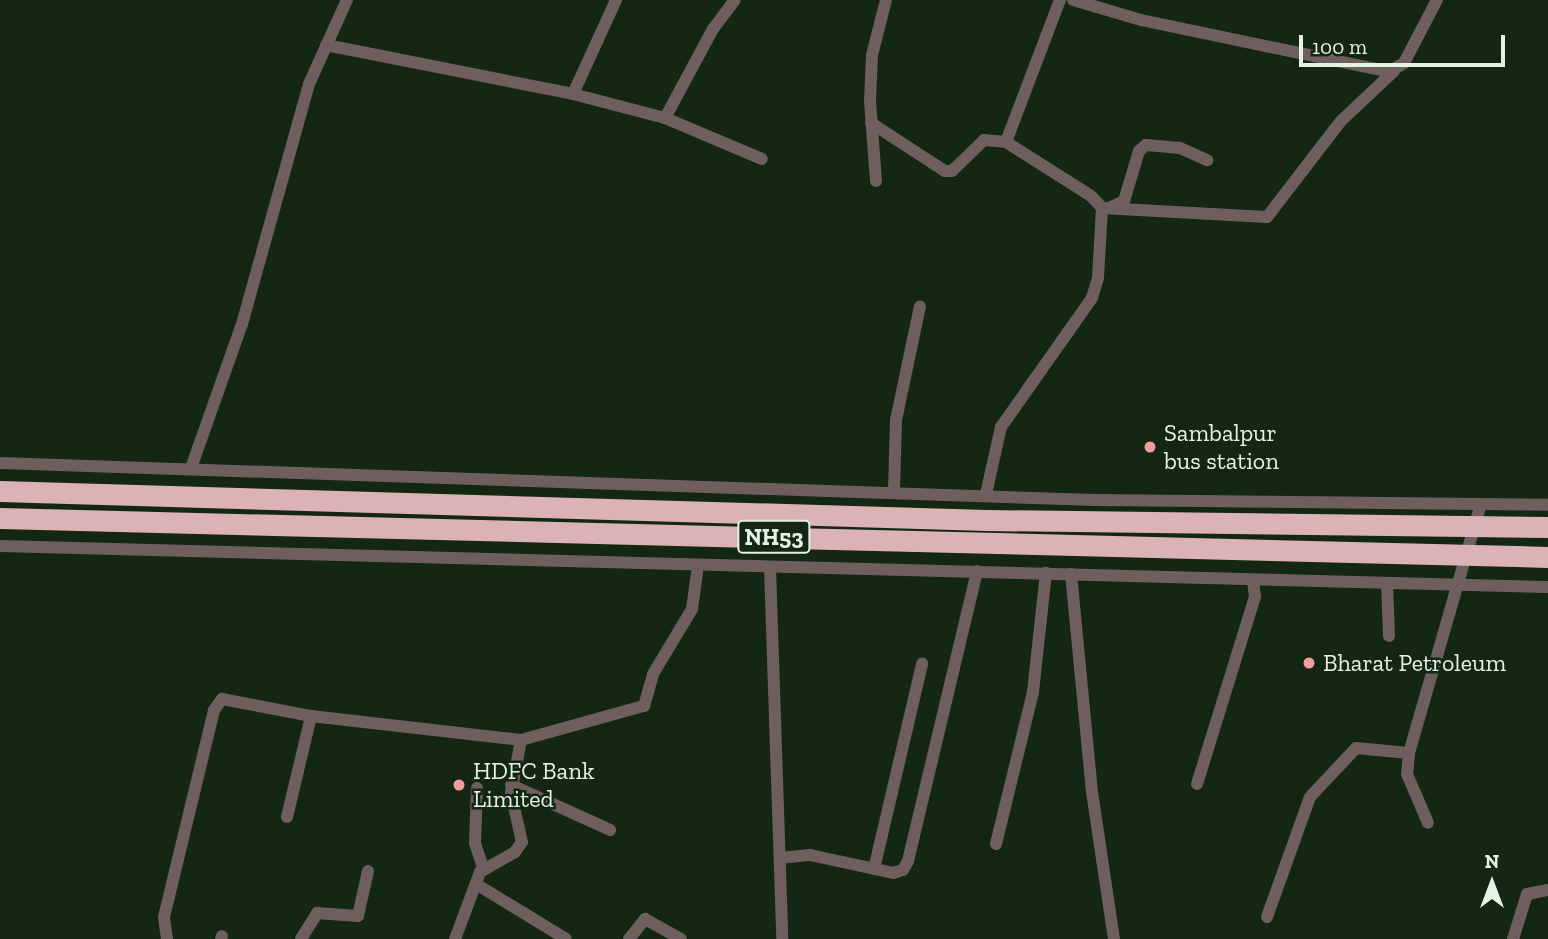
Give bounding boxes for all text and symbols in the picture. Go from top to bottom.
scale bar [1303,21,1510,65]
text: 100 m [1312,34,1367,59]
place label: Sambalpur bus station [1164,419,1279,475]
marker: Sambalpur bus station [1142,439,1158,455]
road number: NH53 [737,517,811,556]
place label: Bharat Petroleum [1323,649,1506,677]
marker: Bharat Petroleum [1301,655,1317,671]
place label: HDFC Bank Limited [473,757,594,813]
marker: HDFC Bank Limited [451,777,467,793]
north arrow [1457,848,1527,918]
text: N [1485,850,1499,873]

